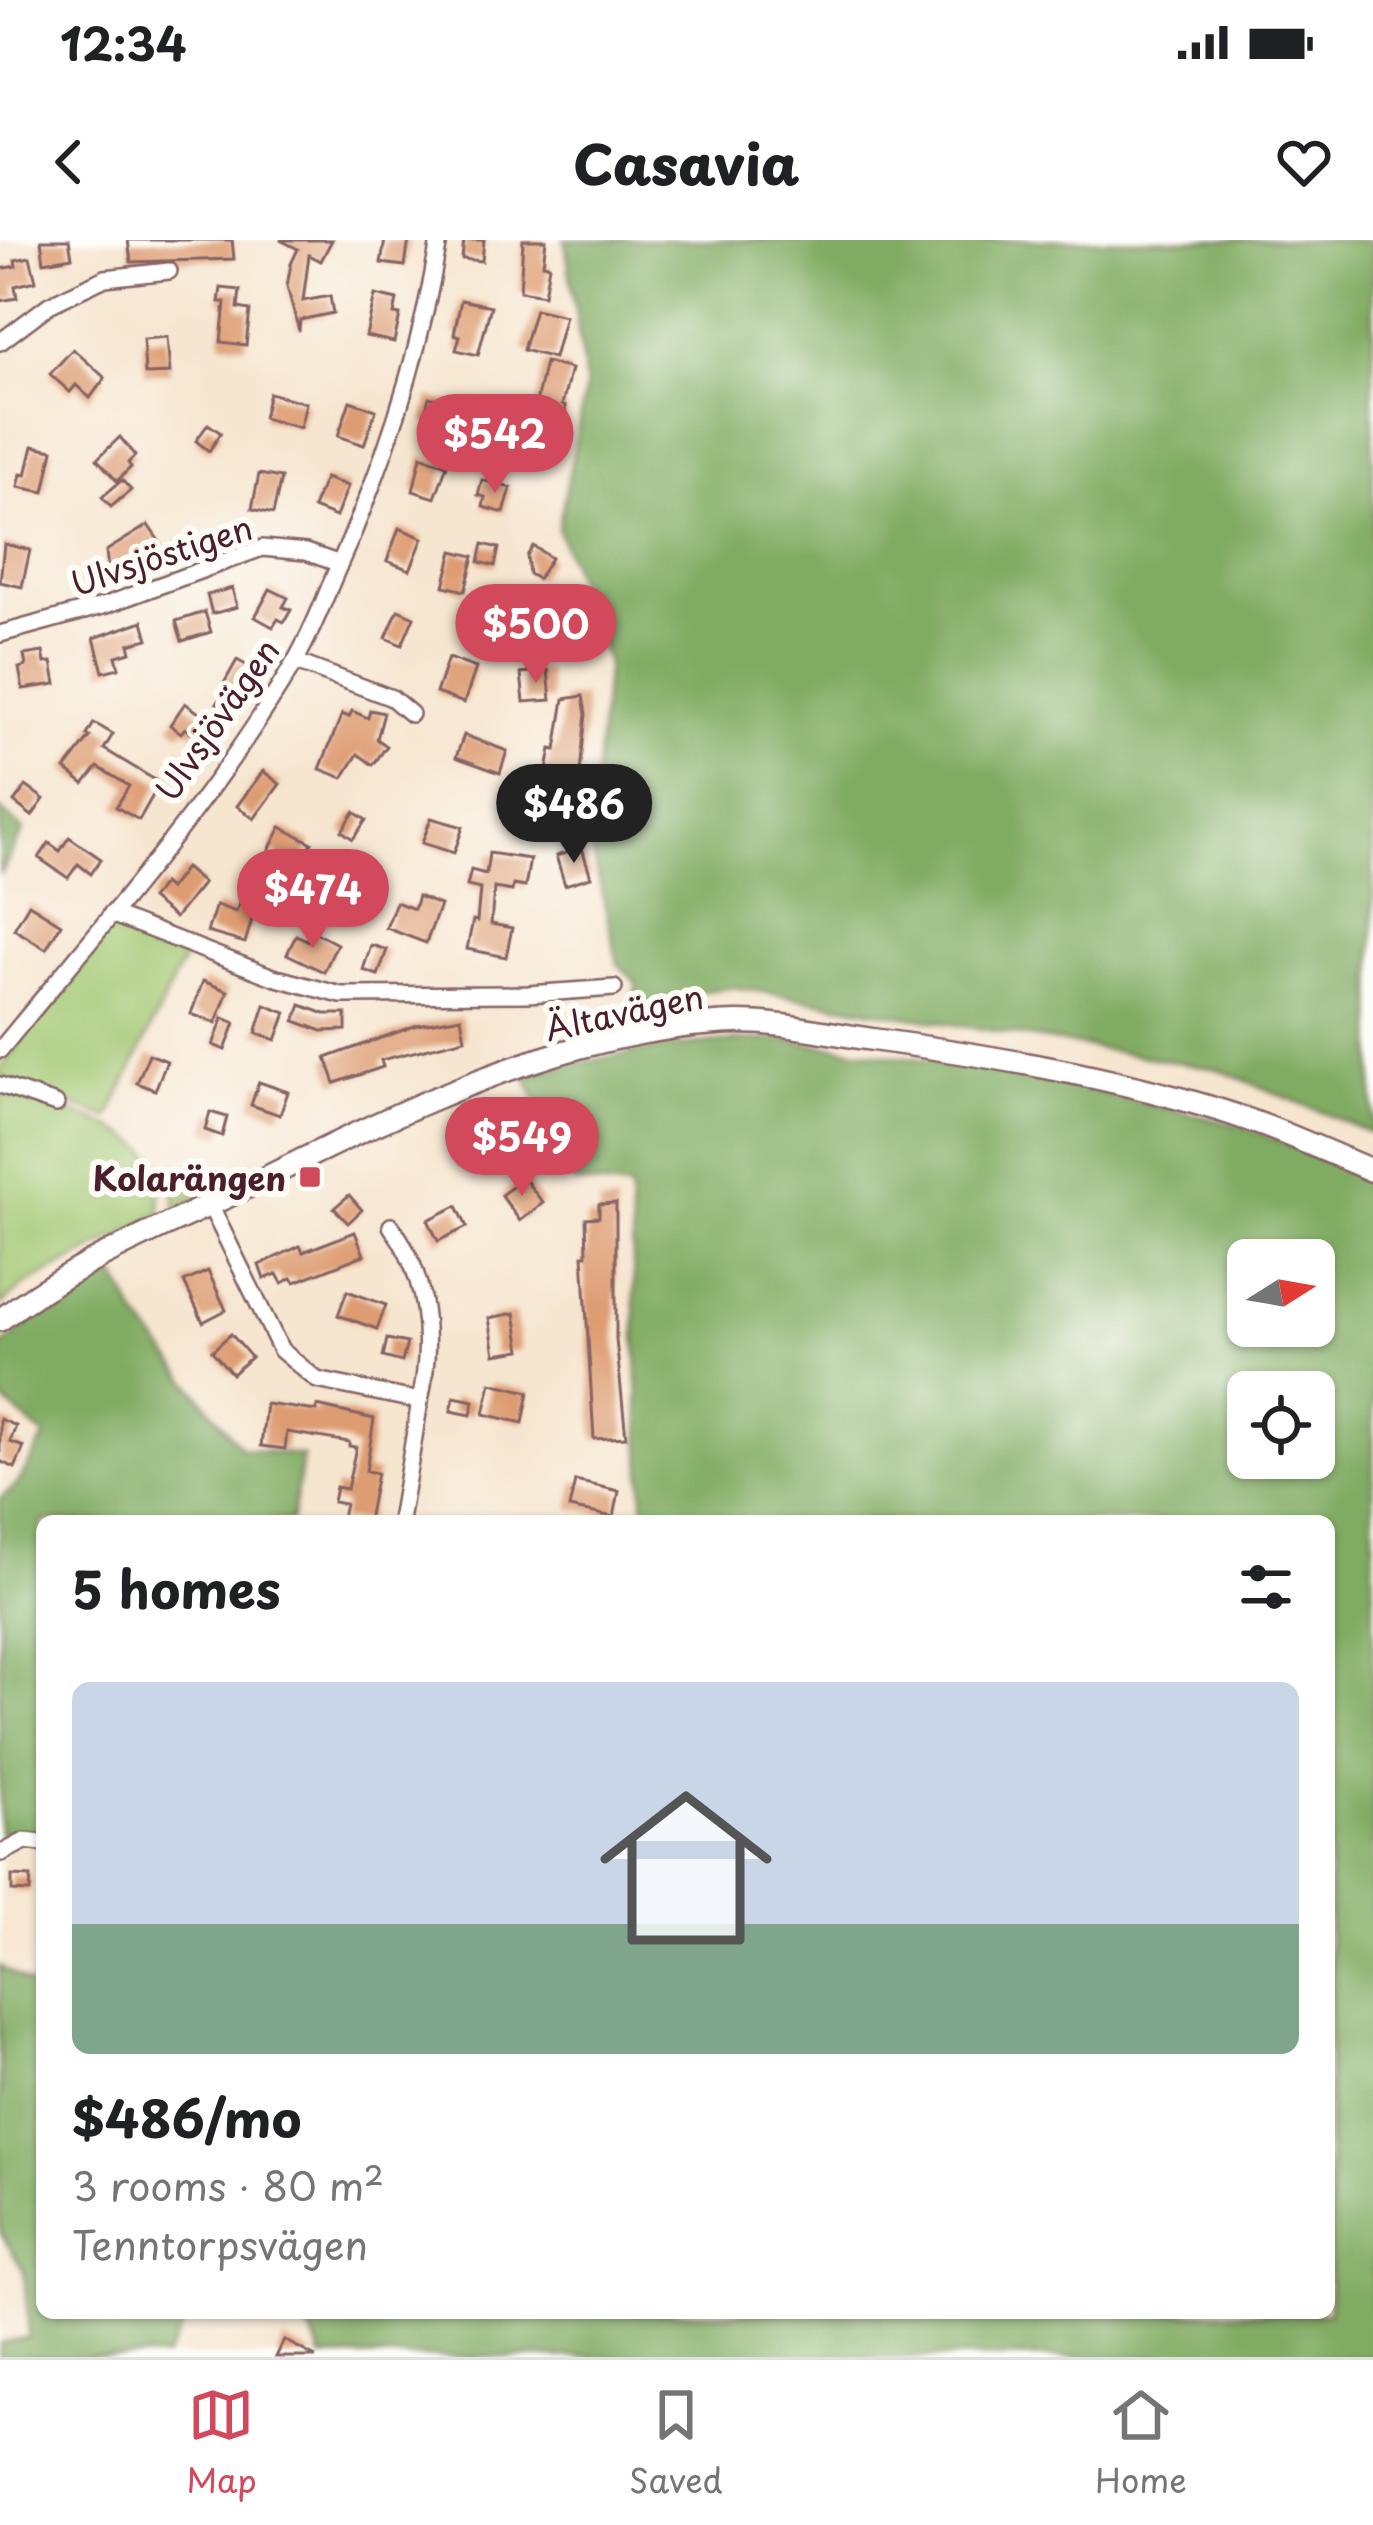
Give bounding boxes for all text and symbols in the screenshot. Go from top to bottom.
text: 12:34 [60,8,187,76]
text: Casavia [573,122,800,203]
icon: back [36,129,102,195]
icon: heart [1271,129,1337,195]
pin: $542 [424,394,566,496]
text: $542 [444,403,546,462]
street label: Ulvsjöstigen [64,501,258,607]
pin: $500 [465,584,607,686]
text: $500 [482,593,590,652]
street label: Ulvsjövägen [142,628,290,810]
pin: $486 [503,764,645,866]
text: $486 [523,773,625,832]
pin: $474 [242,849,384,951]
text: $474 [264,858,362,917]
street label: Ältavägen [540,970,708,1052]
pin: $549 [451,1097,593,1199]
text: $549 [472,1106,572,1165]
place label: Kolarängen [93,1152,286,1202]
marker: Kolarängen [297,1164,323,1190]
north arrow [1227,1239,1335,1347]
map controls [1227,1239,1335,1479]
button: locate [1227,1371,1335,1479]
text: 5 homes [72,1549,281,1626]
icon: filters [1233,1554,1299,1620]
icon: home [578,1760,794,1976]
text: $486/mo [72,2078,301,2155]
text: 3 rooms · 80 m² [72,2155,384,2214]
text: Tenntorpsvägen [72,2214,368,2273]
tab: Map [186,2382,257,2504]
tab: Saved [629,2382,723,2504]
tab: Home [1095,2382,1187,2504]

